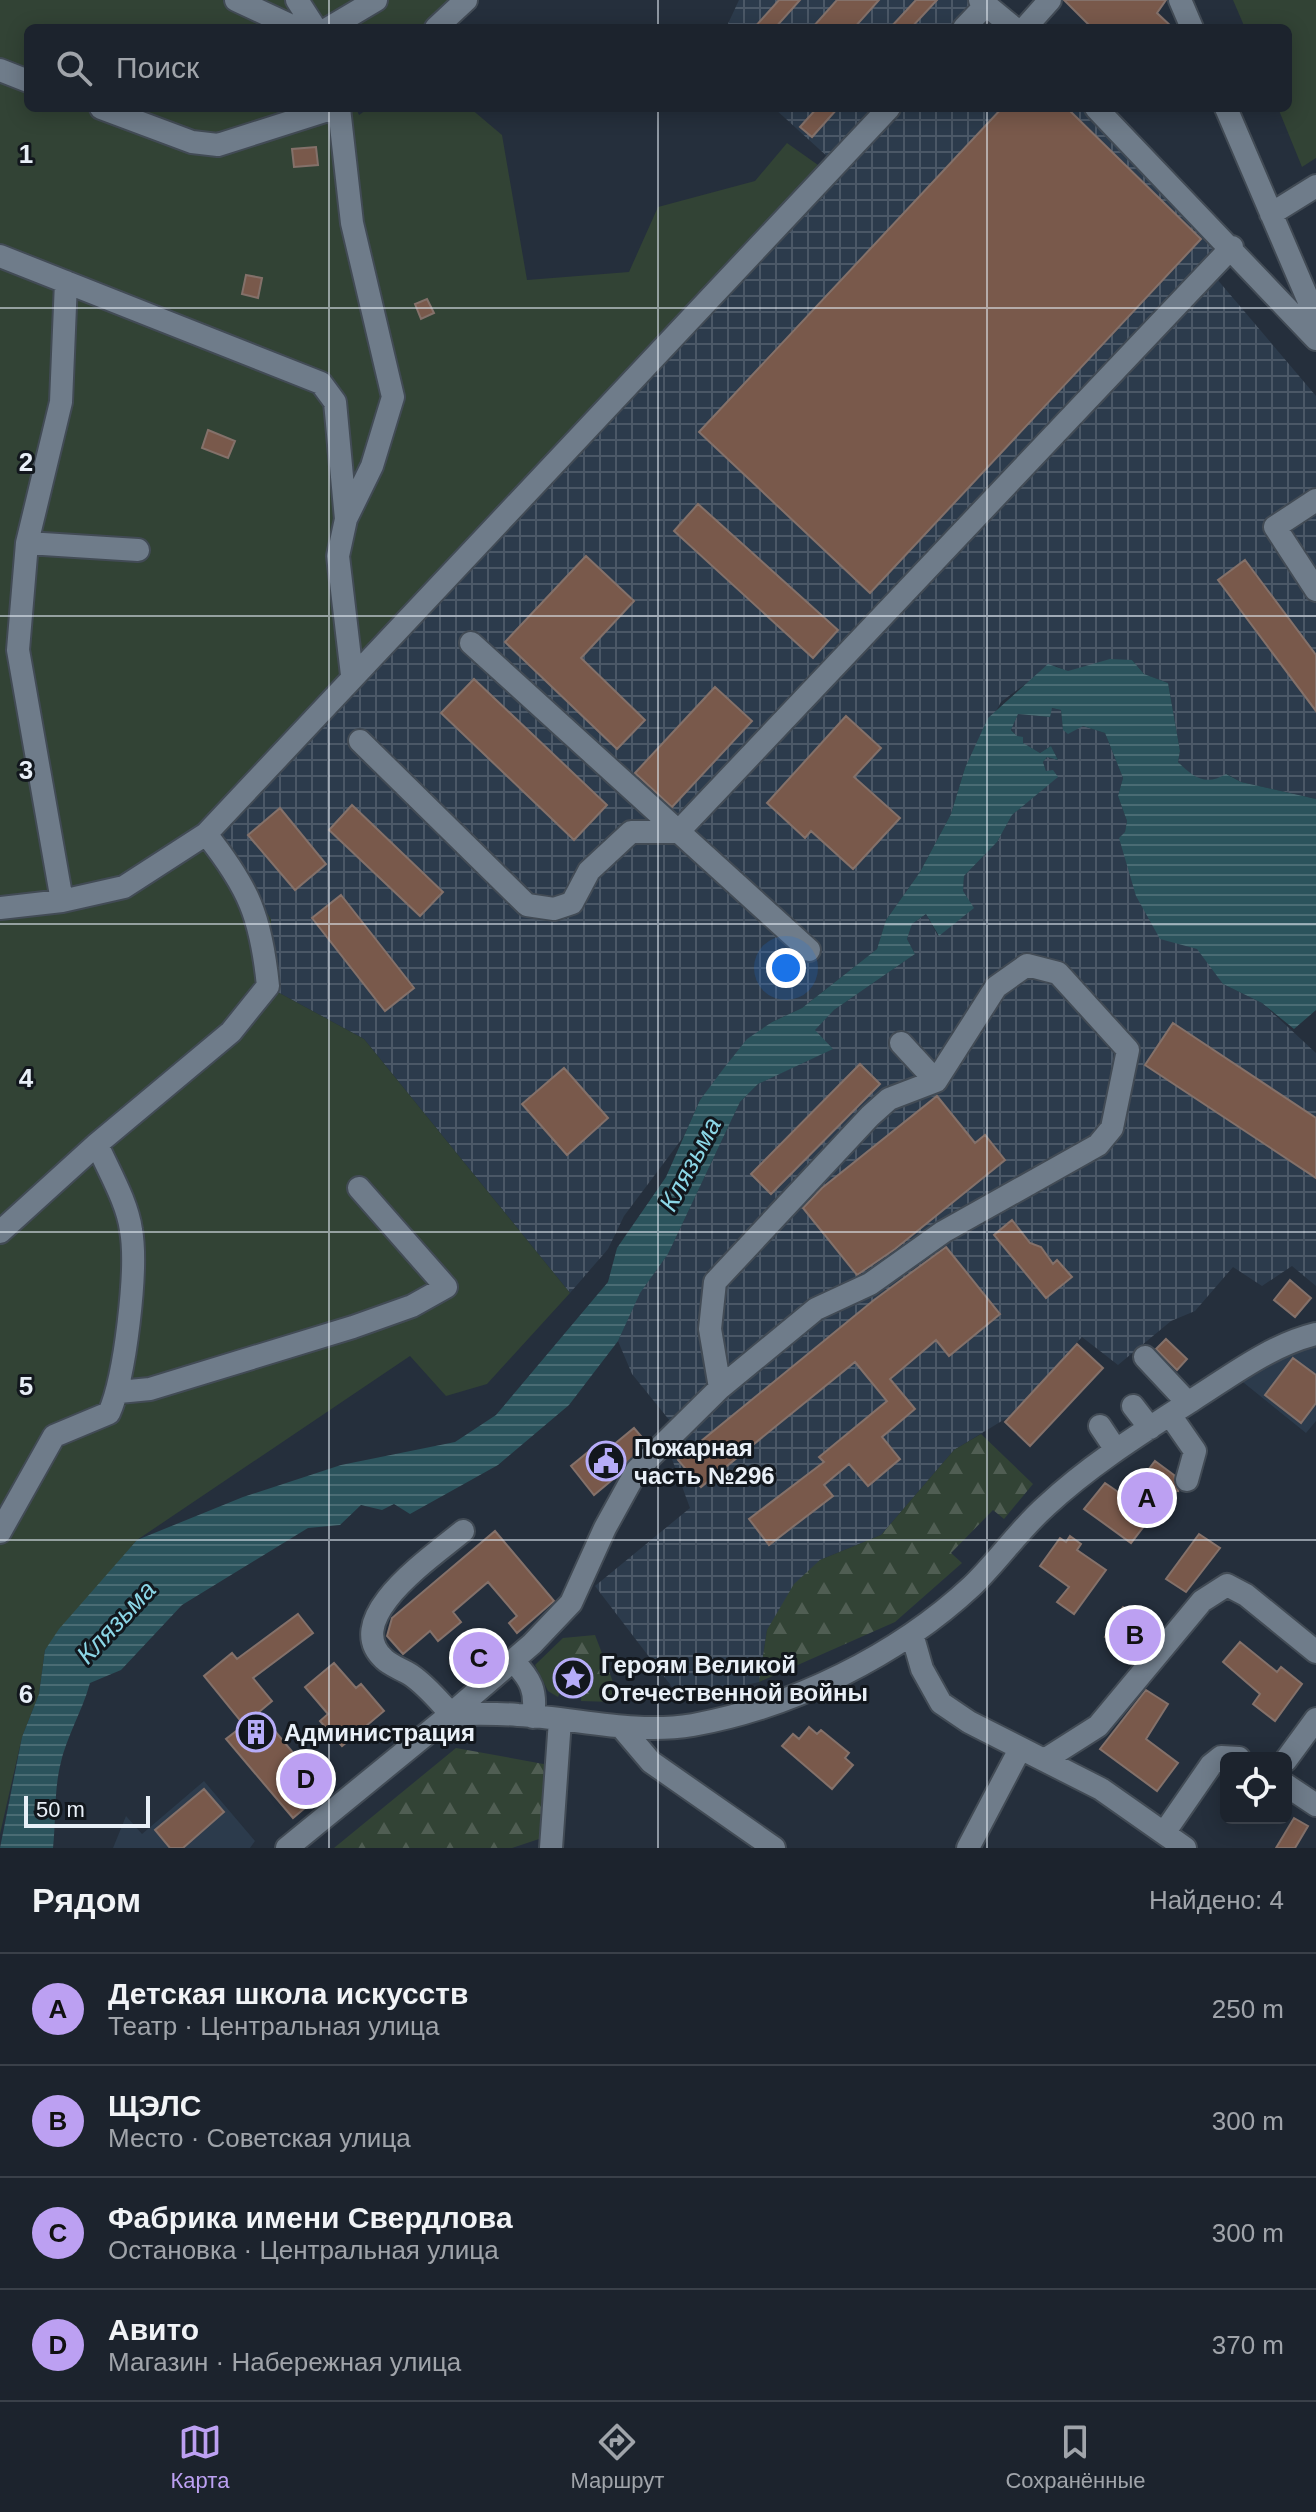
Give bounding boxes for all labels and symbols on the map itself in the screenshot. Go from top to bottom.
text: 1 [19,139,33,169]
text: 2 [19,447,33,477]
text: 3 [19,755,33,785]
your location [766,948,806,988]
text: 4 [19,1063,34,1093]
water label: Клязьма [653,1112,727,1216]
text: 5 [19,1371,33,1401]
place label: Пожарная часть №296 [634,1434,775,1489]
public building icon: Пожарная часть №296 [585,1440,627,1482]
pin: A [1121,1468,1173,1528]
water label: Клязьма [70,1574,162,1670]
pin: B [1109,1605,1161,1665]
pin: C [453,1628,505,1688]
place label: Героям Великой Отечественной войны [601,1651,868,1706]
place icon: Героям Великой Отечественной войны [552,1657,594,1699]
text: 6 [19,1679,33,1709]
building icon: Администрация [235,1711,277,1753]
place label: Администрация [284,1719,475,1746]
pin: D [280,1749,332,1809]
scale bar [24,1792,150,1828]

